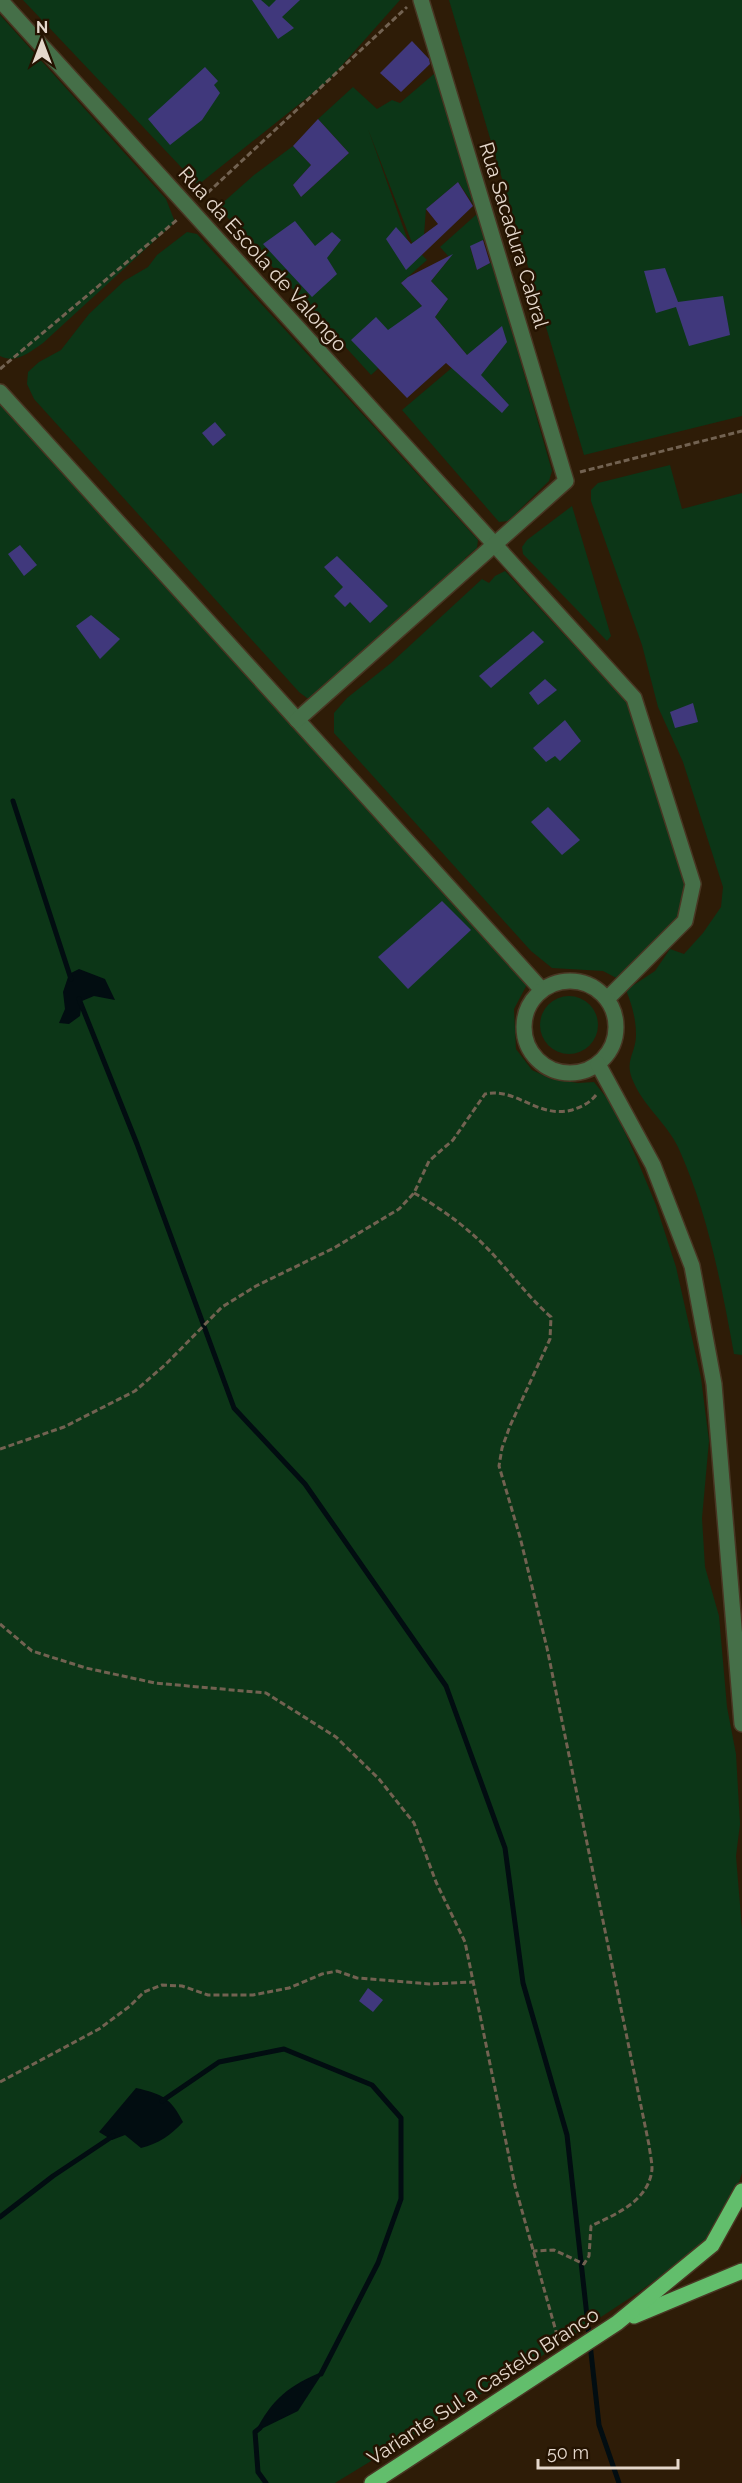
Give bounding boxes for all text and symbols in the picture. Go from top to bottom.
north arrow [12,12,72,72]
text: N [36,18,48,37]
street label: Rua Sacadura Cabral [474,139,554,331]
street label: Rua da Escola de Valongo [174,162,352,356]
street label: Variante Sul a Castelo Branco [363,2302,603,2470]
scale bar [538,2432,678,2470]
text: 50 m [547,2442,589,2463]

